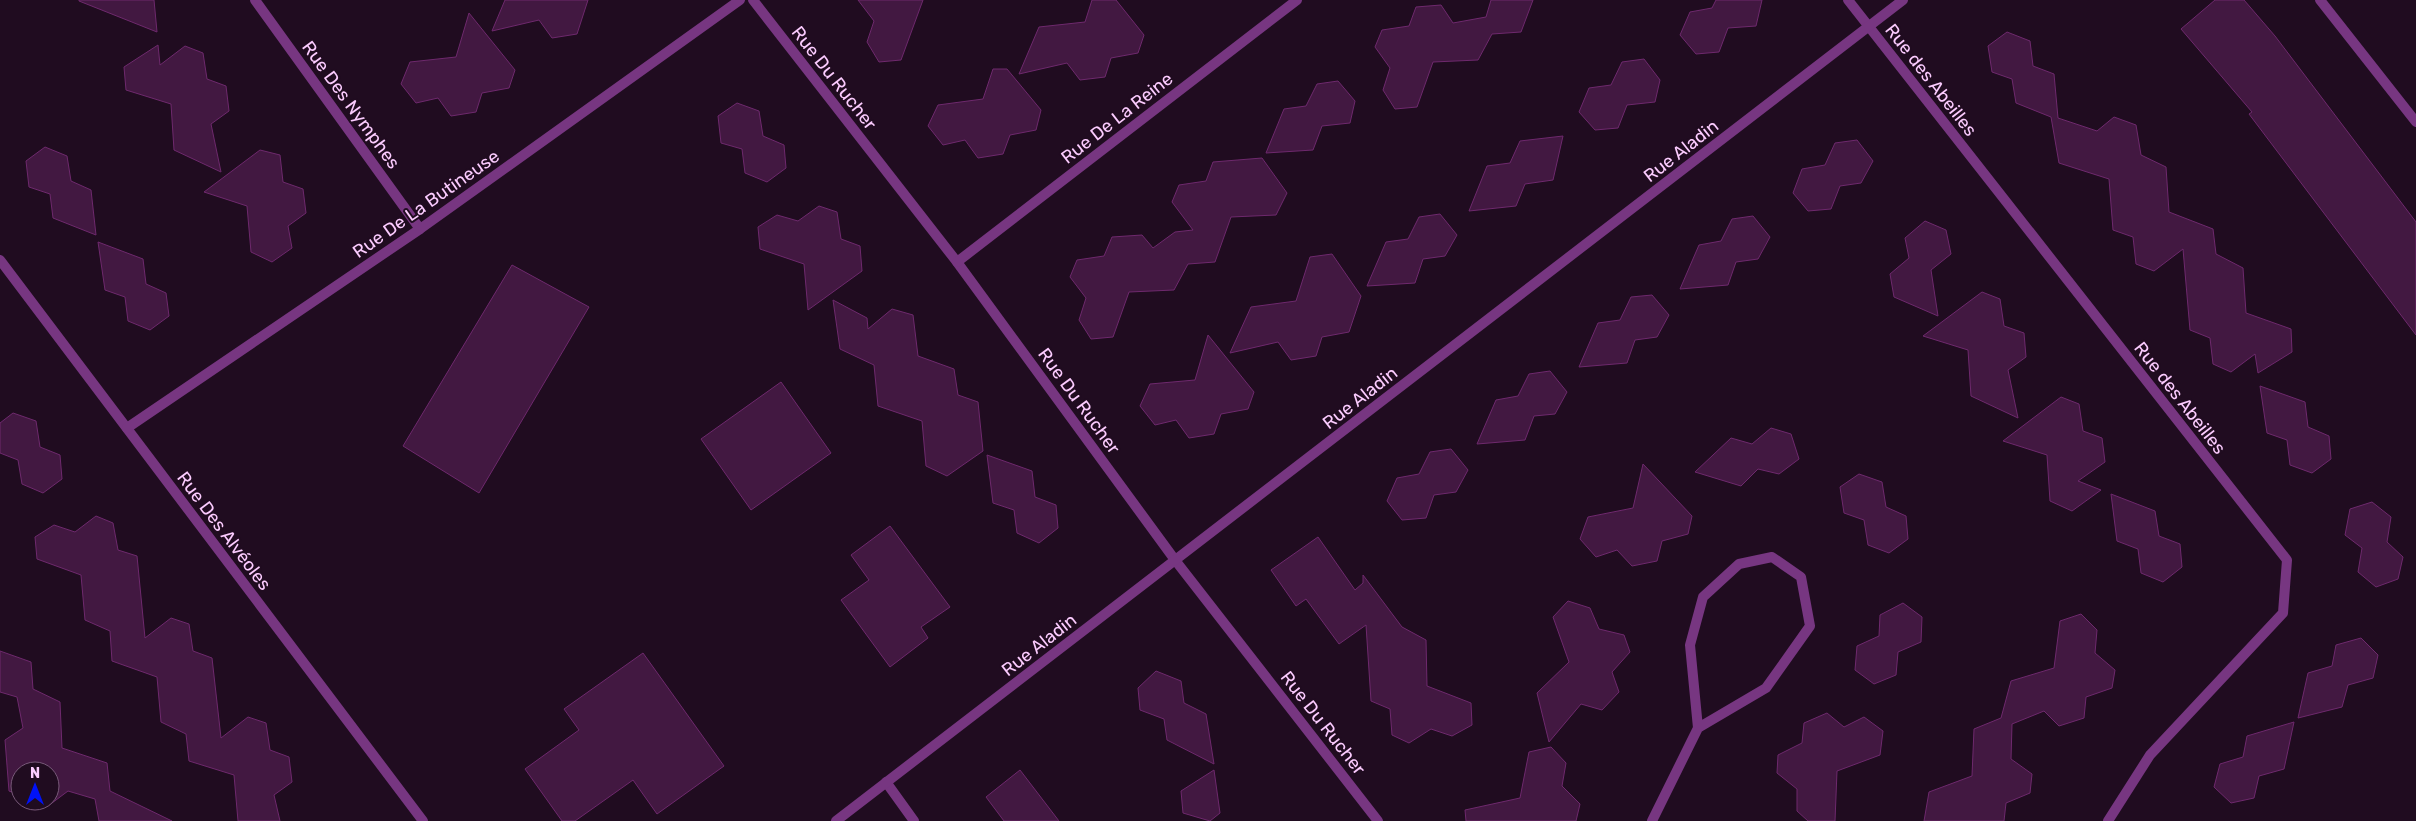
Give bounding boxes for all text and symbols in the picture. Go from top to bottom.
street label: Rue des Abeilles [1880,20,1982,140]
street label: Rue Du Rucher [787,22,881,134]
street label: Rue Des Nymphes [297,37,405,173]
street label: Rue De La Reine [1057,68,1177,168]
street label: Rue Aladin [1639,115,1723,187]
street label: Rue De La Butineuse [348,145,504,263]
street label: Rue des Abeilles [2129,338,2231,458]
street label: Rue Du Rucher [1033,344,1125,458]
street label: Rue Aladin [1318,362,1402,434]
street label: Rue Des Alvéoles [172,467,276,595]
street label: Rue Aladin [997,609,1081,681]
street label: Rue Du Rucher [1276,667,1370,779]
north arrow [10,761,60,811]
text: N [30,765,40,782]

